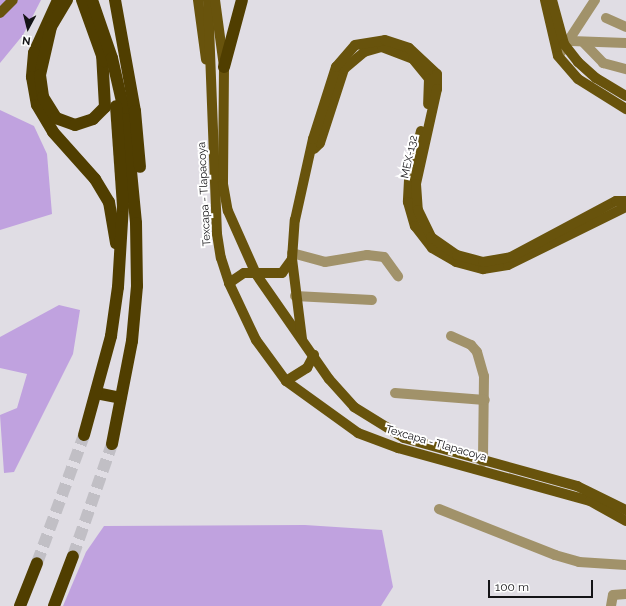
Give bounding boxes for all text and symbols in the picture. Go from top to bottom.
north arrow [8,8,48,48]
text: N [22,33,31,47]
street label: MEX-132 [399,134,421,180]
street label: Texcapa - Tlapacoya [196,141,214,247]
street label: Texcapa - Tlapacoya [384,423,488,465]
scale bar [490,572,595,598]
text: 100 m [495,580,529,594]

